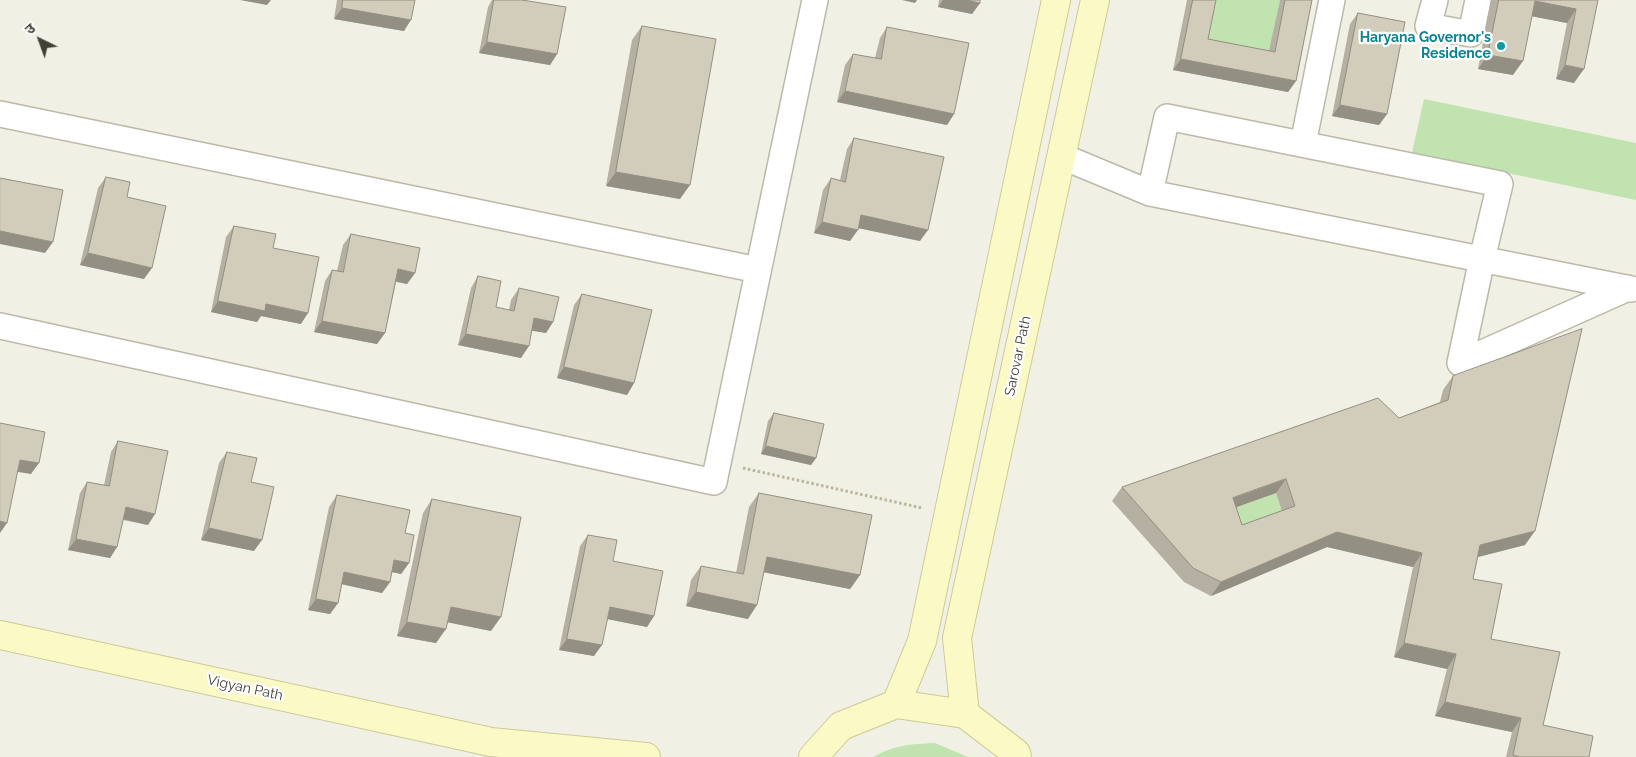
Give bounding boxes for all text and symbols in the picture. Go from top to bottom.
north arrow [15,15,65,65]
text: उ [22,20,38,38]
place label: Haryana Governor's Residence [1360,30,1491,62]
marker: Haryana Governor's Residence [1495,40,1507,52]
street label: Sarovar Path [1001,314,1035,398]
street label: Vigyan Path [206,672,284,704]

